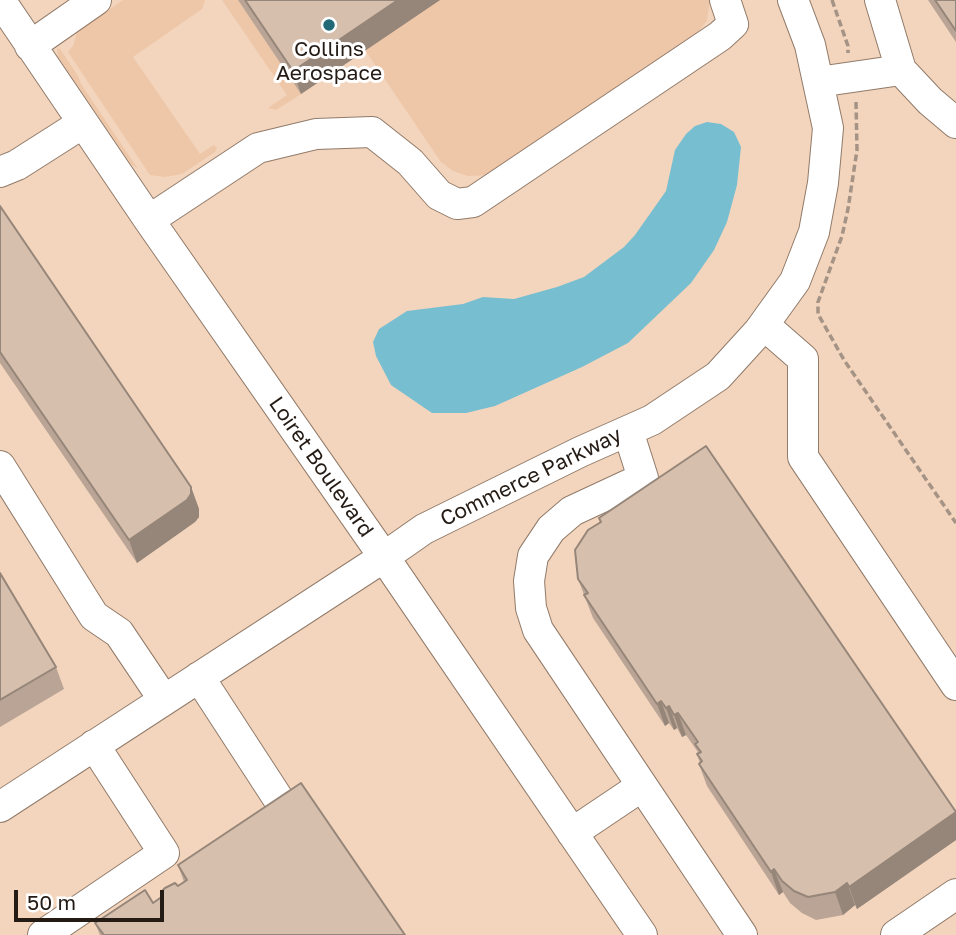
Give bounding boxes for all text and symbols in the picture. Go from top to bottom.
marker: Collins Aerospace [321,17,337,33]
place label: Collins Aerospace [276,36,382,86]
street label: Loiret Boulevard [263,392,379,542]
street label: Commerce Parkway [436,422,626,532]
scale bar [18,876,168,920]
text: 50 m [27,889,76,915]

